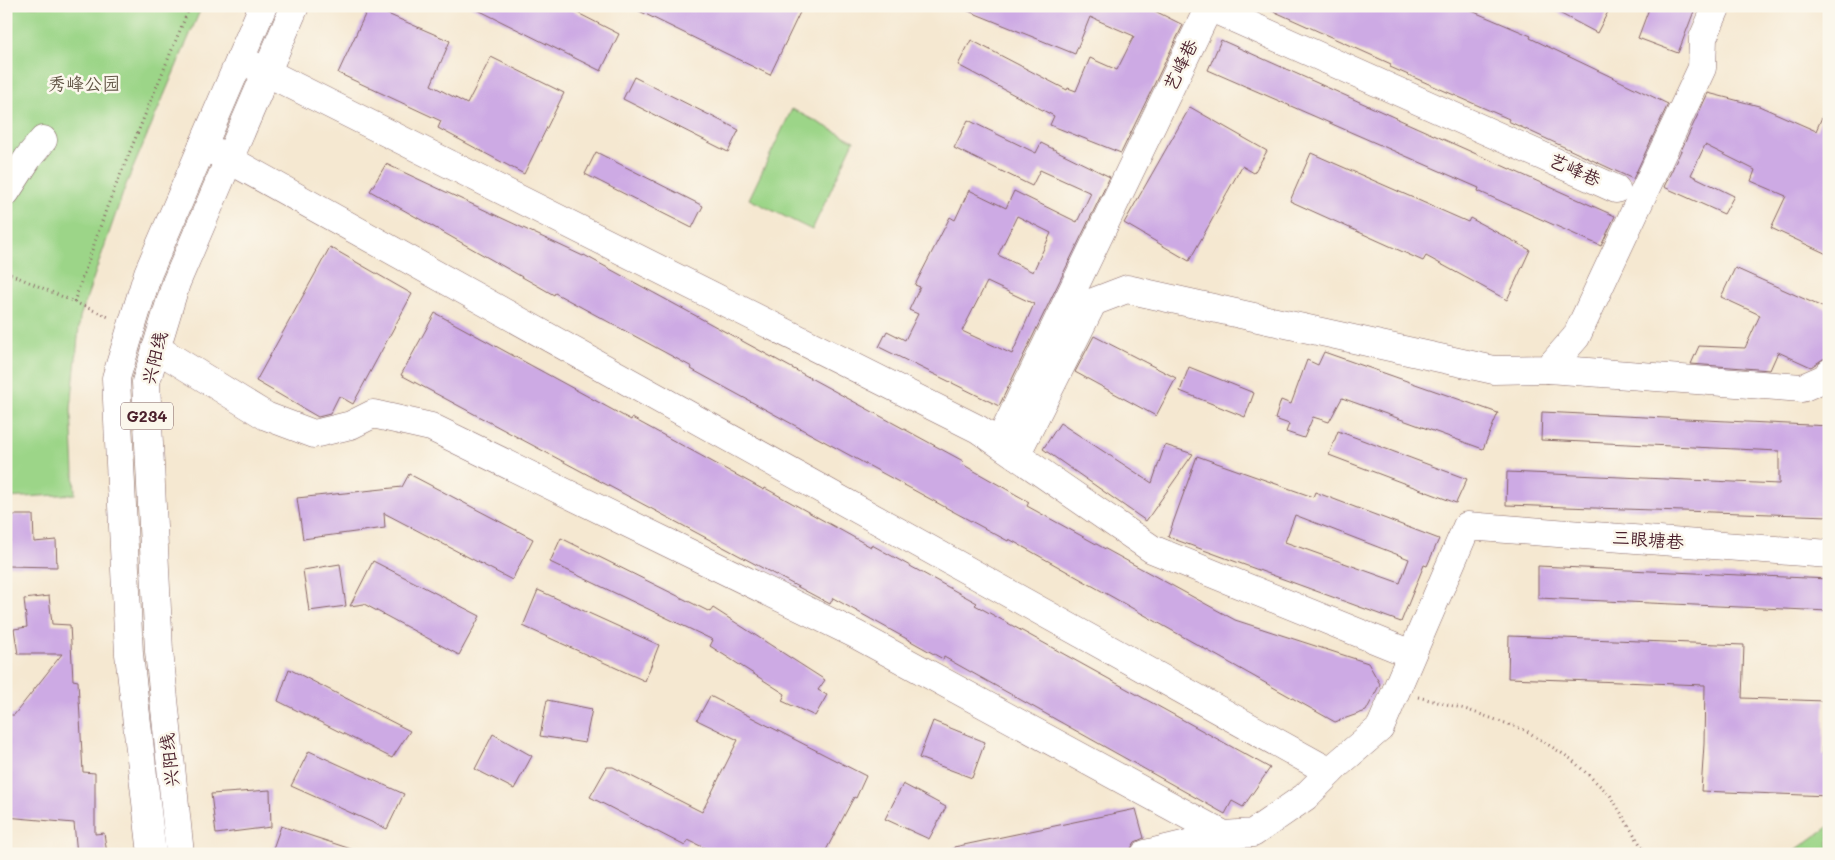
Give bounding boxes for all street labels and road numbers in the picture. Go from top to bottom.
street label: 艺峰巷 [1157,35,1203,94]
street label: 艺峰巷 [1546,147,1605,191]
street label: 兴阳线 [136,329,172,387]
road number: G234 [121,402,173,430]
street label: 三眼塘巷 [1611,525,1685,553]
street label: 兴阳线 [154,732,184,788]

